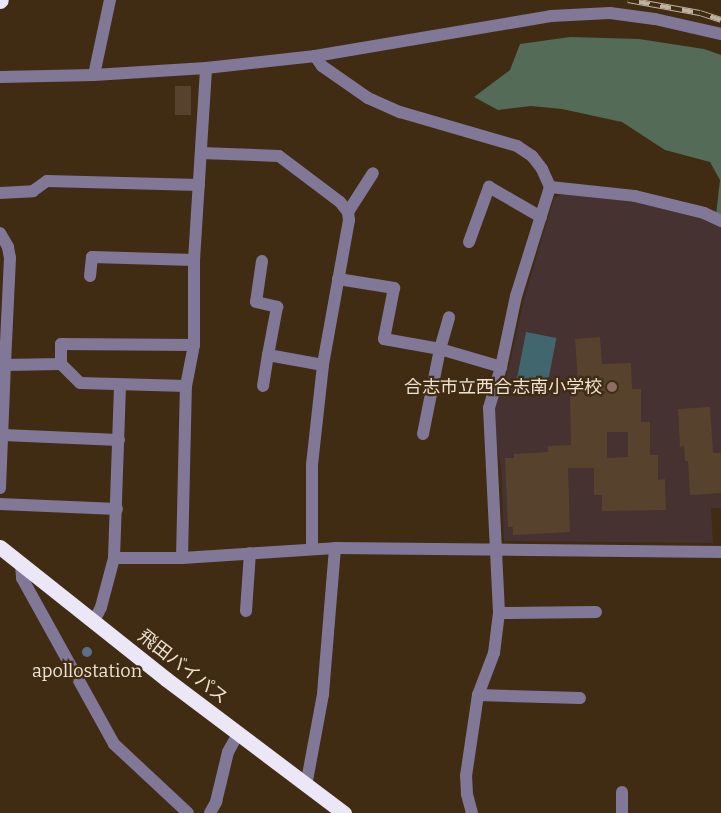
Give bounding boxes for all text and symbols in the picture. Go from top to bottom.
place label: 合志市立西合志南小学校 [404,376,602,398]
marker: 合志市立西合志南小学校 [606,381,618,393]
street label: 飛田バイパス [134,625,232,709]
marker: apollostation [81,646,93,658]
place label: apollostation [32,660,142,682]

